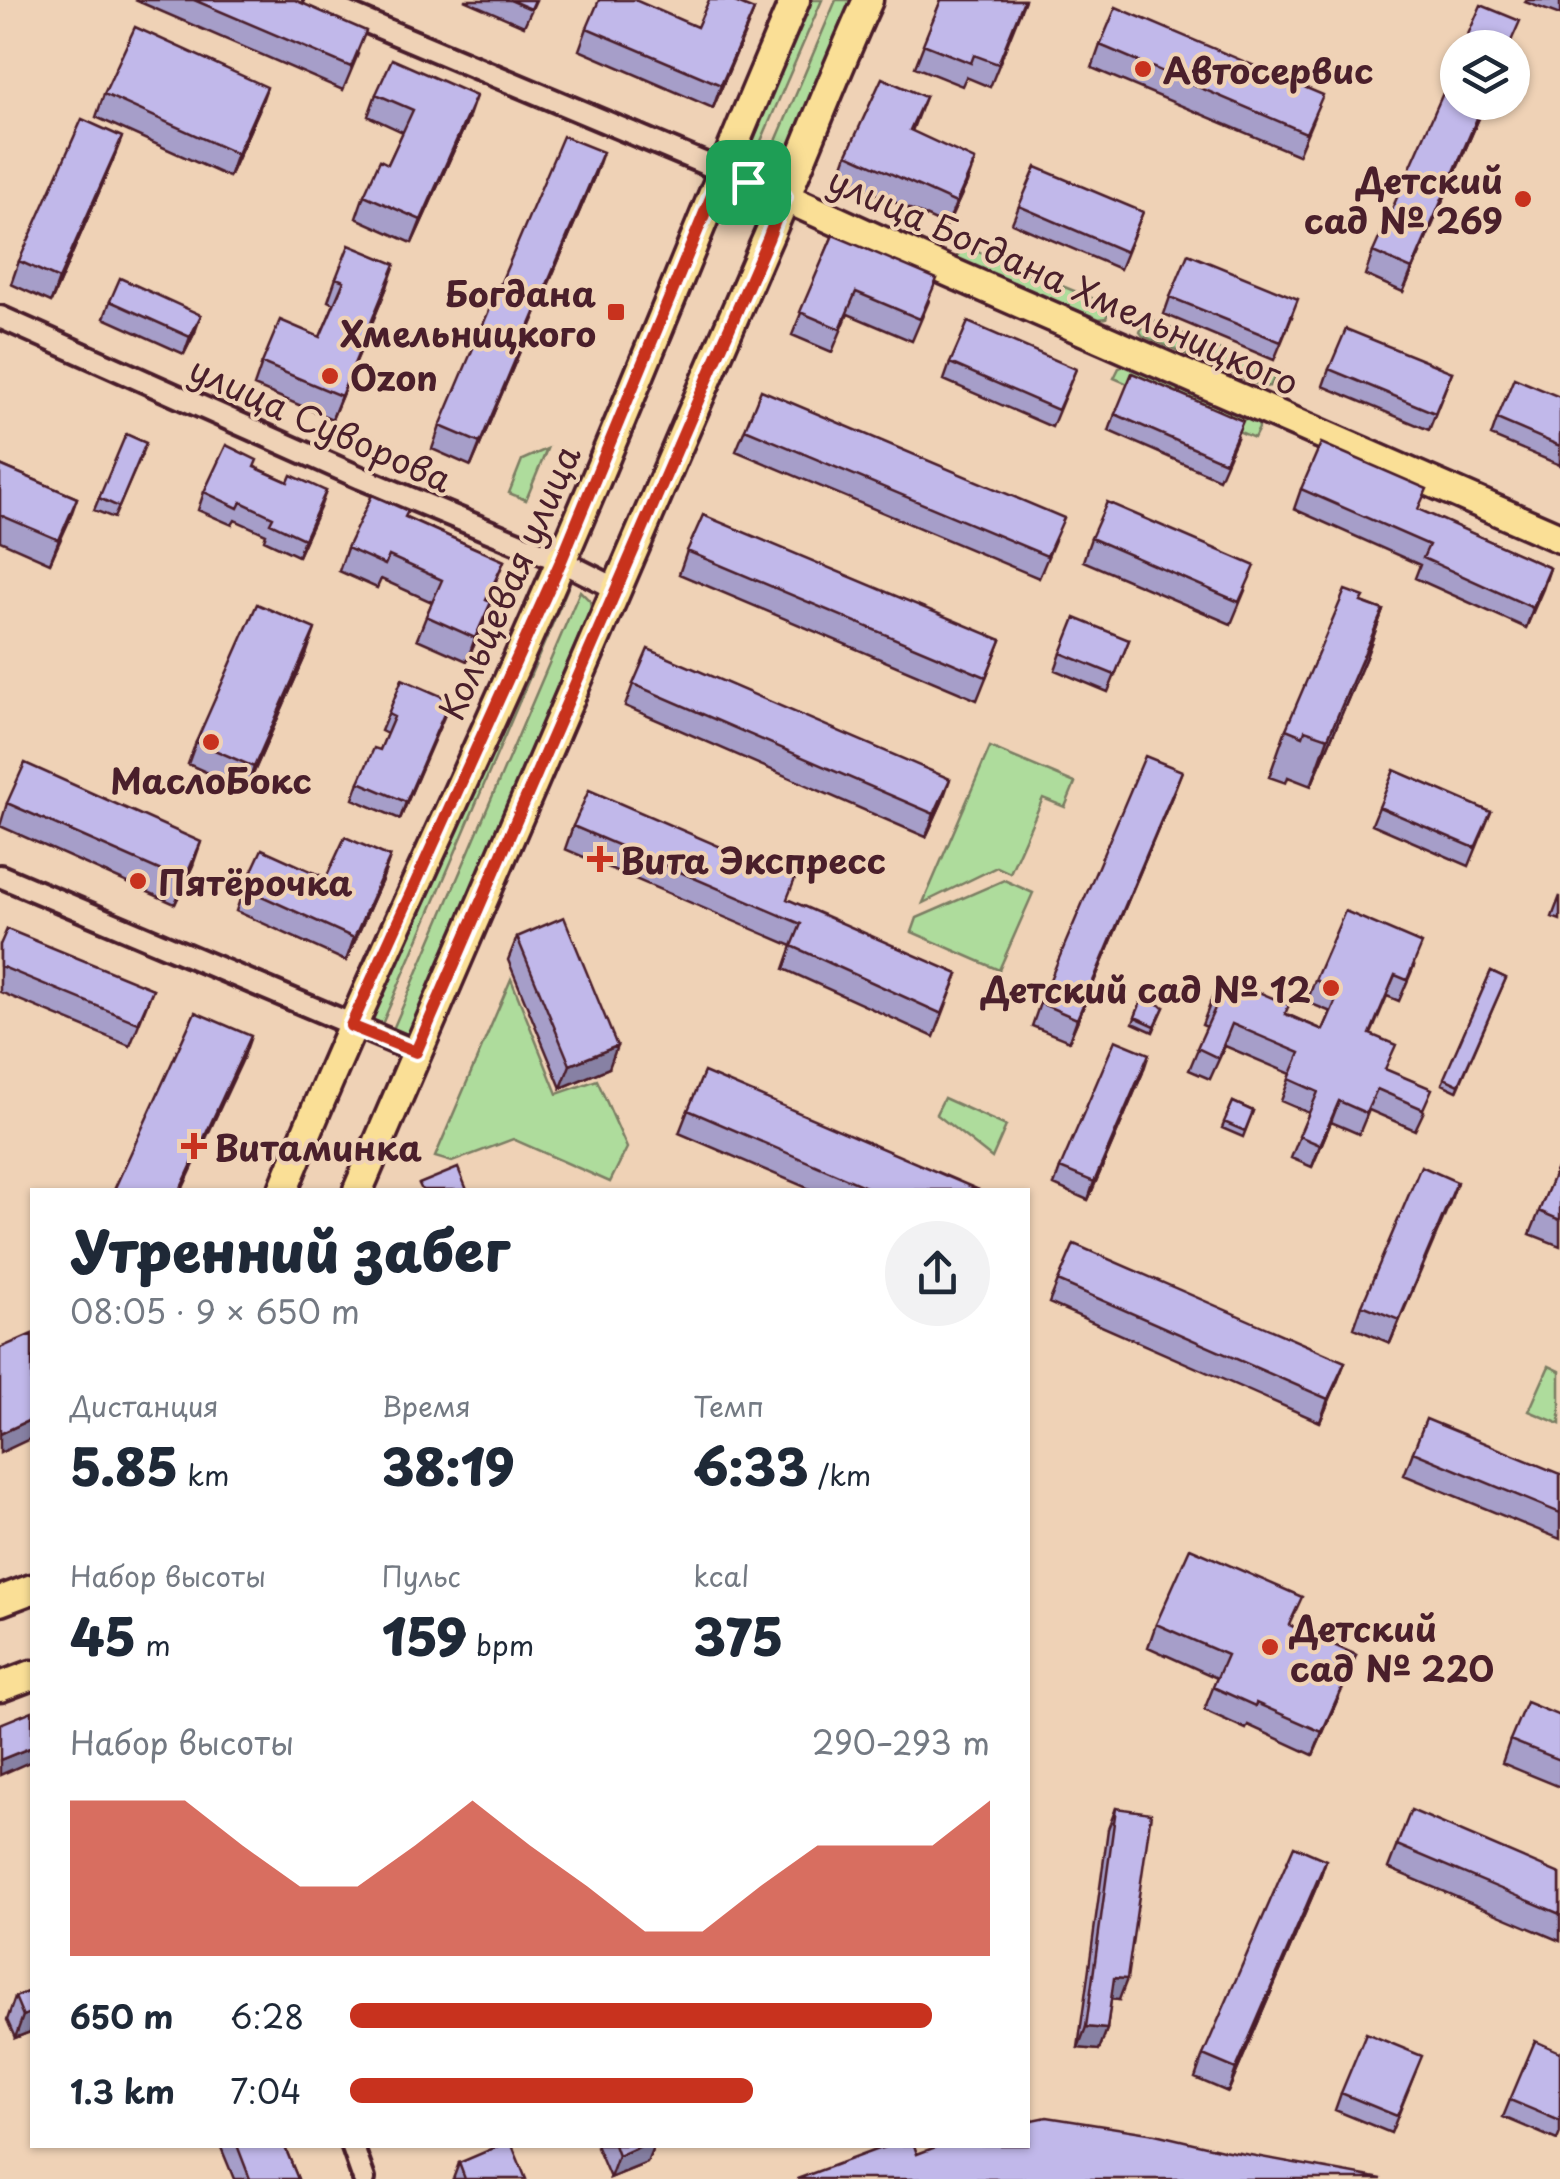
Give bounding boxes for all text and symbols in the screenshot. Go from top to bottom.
map controls [1440,30,1530,120]
button: layers [1440,30,1530,120]
place label: Автосервис [1163,43,1374,96]
marker: Автосервис [1132,58,1154,80]
pin [706,140,791,225]
street label: улица Богдана Хмельницкого [820,152,1308,408]
place label: Детский сад № 269 [1304,153,1503,246]
icon: arrive [721,155,776,210]
marker: Детский сад № 269 [1512,188,1534,210]
place label: Богдана Хмельницкого [340,266,596,359]
marker: Богдана Хмельницкого [605,301,627,323]
street label: улица Суворова [181,341,461,505]
place label: Ozon [350,350,438,403]
marker: Ozon [319,365,341,387]
street label: Кольцевая улица [424,436,592,728]
marker: МаслоБокс [200,731,222,753]
place label: МаслоБокс [110,753,312,806]
place label: Вита Экспресс [620,833,886,886]
marker: Вита Экспресс [589,848,611,870]
place label: Пятёрочка [158,855,353,908]
marker: Пятёрочка [127,870,149,892]
place label: Детский сад № 12 [979,962,1311,1015]
marker: Детский сад № 12 [1320,977,1342,999]
place label: Витаминка [214,1120,422,1173]
marker: Витаминка [183,1135,205,1157]
text: Утренний забег [70,1208,510,1291]
button: share [885,1221,990,1326]
text: 08:05 · 9 × 650 m [70,1287,360,1335]
text: Дистанция [70,1384,219,1427]
text: Время [382,1384,471,1427]
text: Темп [693,1384,764,1427]
text: 5.85 [70,1427,178,1503]
text: 38:19 [382,1427,515,1503]
text: 6:33 [693,1427,809,1503]
text: km [178,1453,229,1496]
text: /km [809,1453,871,1496]
text: Набор высоты [70,1554,266,1597]
text: Пульс [382,1554,461,1597]
text: kcal [693,1554,749,1597]
text: 45 [70,1597,136,1673]
text: 159 [382,1597,467,1673]
text: 375 [693,1597,783,1673]
place label: Детский сад № 220 [1288,1601,1494,1694]
text: m [136,1623,171,1666]
text: bpm [467,1623,534,1666]
marker: Детский сад № 220 [1259,1636,1281,1658]
text: Набор высоты [70,1718,294,1766]
text: 290–293 m [812,1718,990,1766]
text: 650 m [70,1992,173,2040]
text: 6:28 [230,1992,304,2040]
text: 1.3 km [70,2067,175,2115]
text: 7:04 [230,2067,301,2115]

